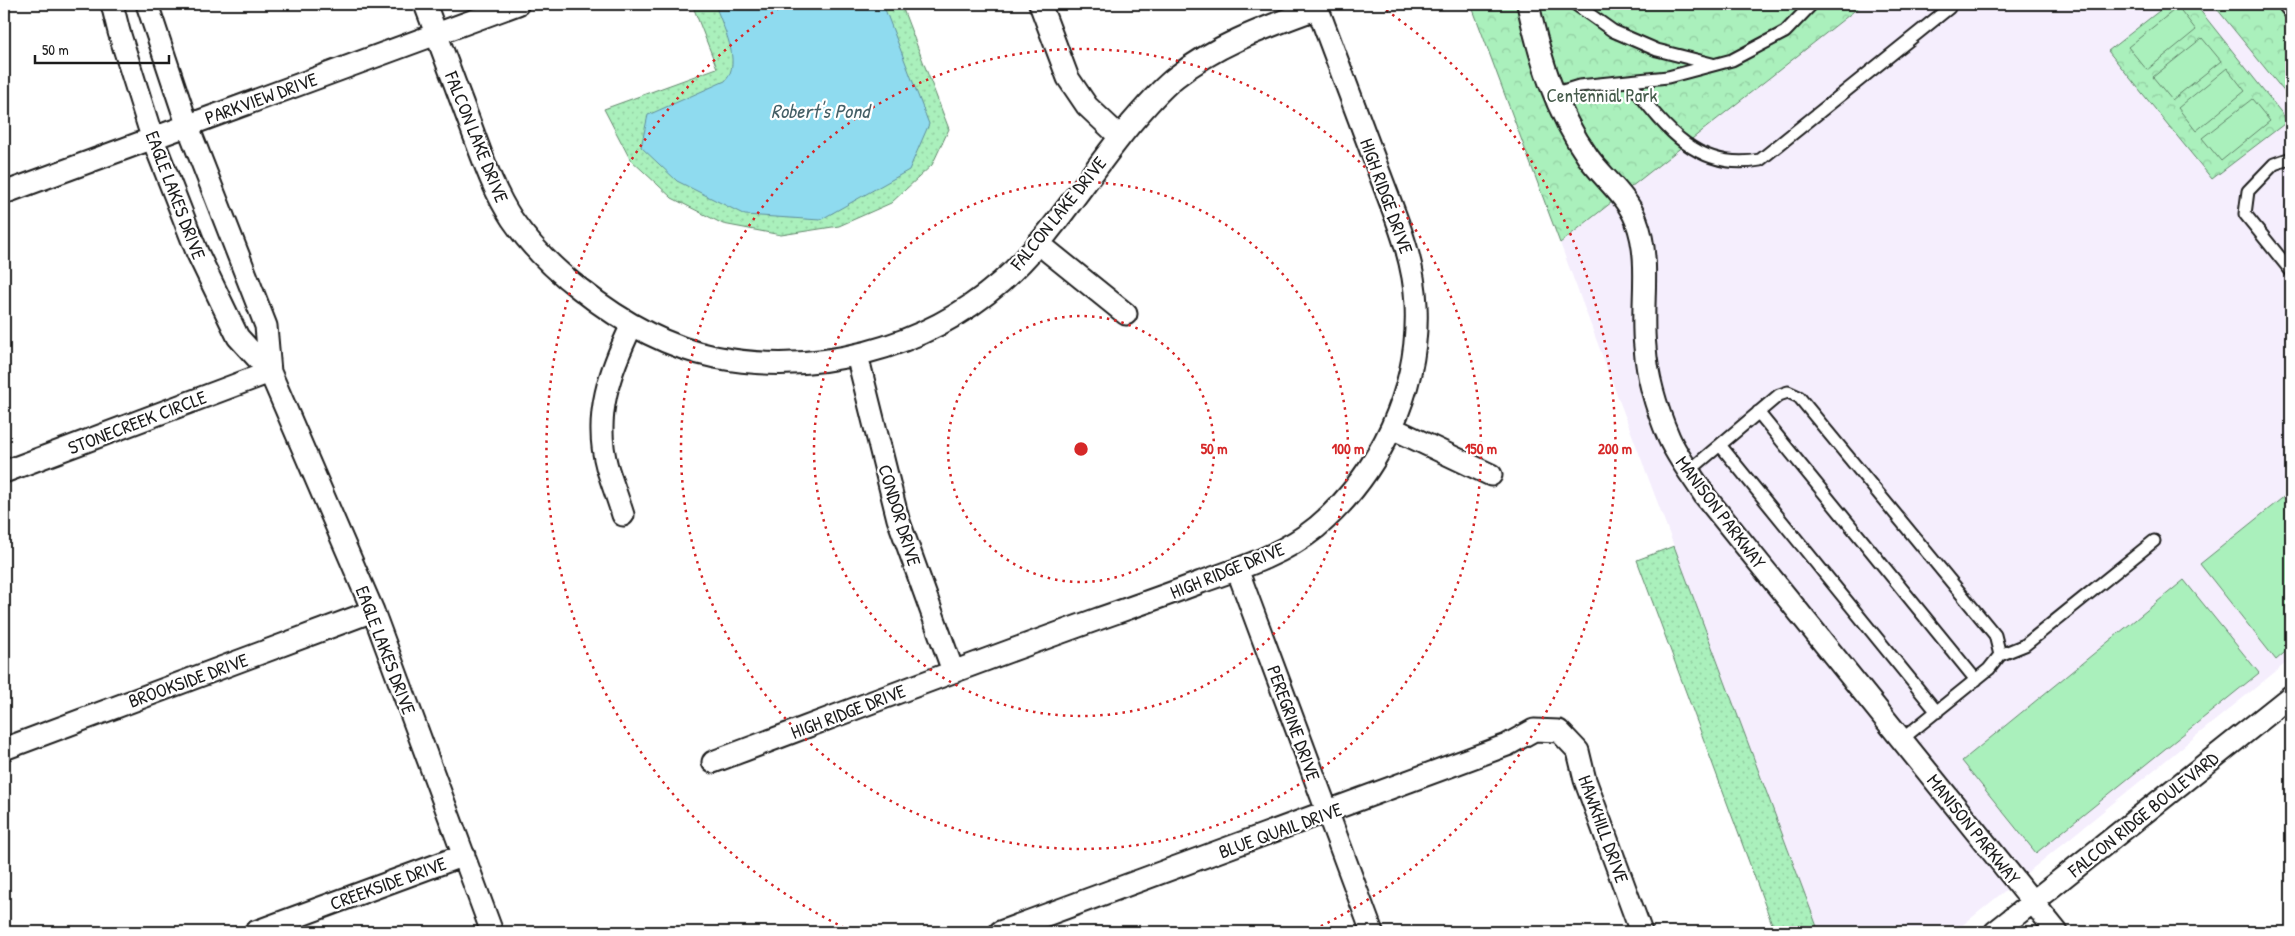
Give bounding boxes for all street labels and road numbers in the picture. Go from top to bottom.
street label: PARKVIEW DRIVE [201,65,321,130]
street label: FALCON LAKE DRIVE [439,67,515,207]
street label: EAGLE LAKES DRIVE [140,127,213,264]
street label: HIGH RIDGE DRIVE [1354,135,1420,258]
street label: FALCON LAKE DRIVE [1003,150,1112,276]
street label: STONECREEK CIRCLE [64,383,210,460]
street label: MANISON PARKWAY [1670,450,1772,574]
street label: CONDOR DRIVE [872,461,928,570]
street label: HIGH RIDGE DRIVE [1166,535,1288,605]
street label: EAGLE LAKES DRIVE [350,582,423,719]
street label: BROOKSIDE DRIVE [125,646,252,714]
street label: PEREGRINE DRIVE [1261,662,1327,785]
street label: HIGH RIDGE DRIVE [787,677,910,745]
street label: FALCON RIDGE BOULEVARD [2062,745,2224,883]
street label: MANISON PARKWAY [1921,768,2027,890]
street label: HAWKHILL DRIVE [1572,772,1636,887]
street label: BLUE QUAIL DRIVE [1215,795,1346,864]
street label: CREEKSIDE DRIVE [326,850,450,916]

